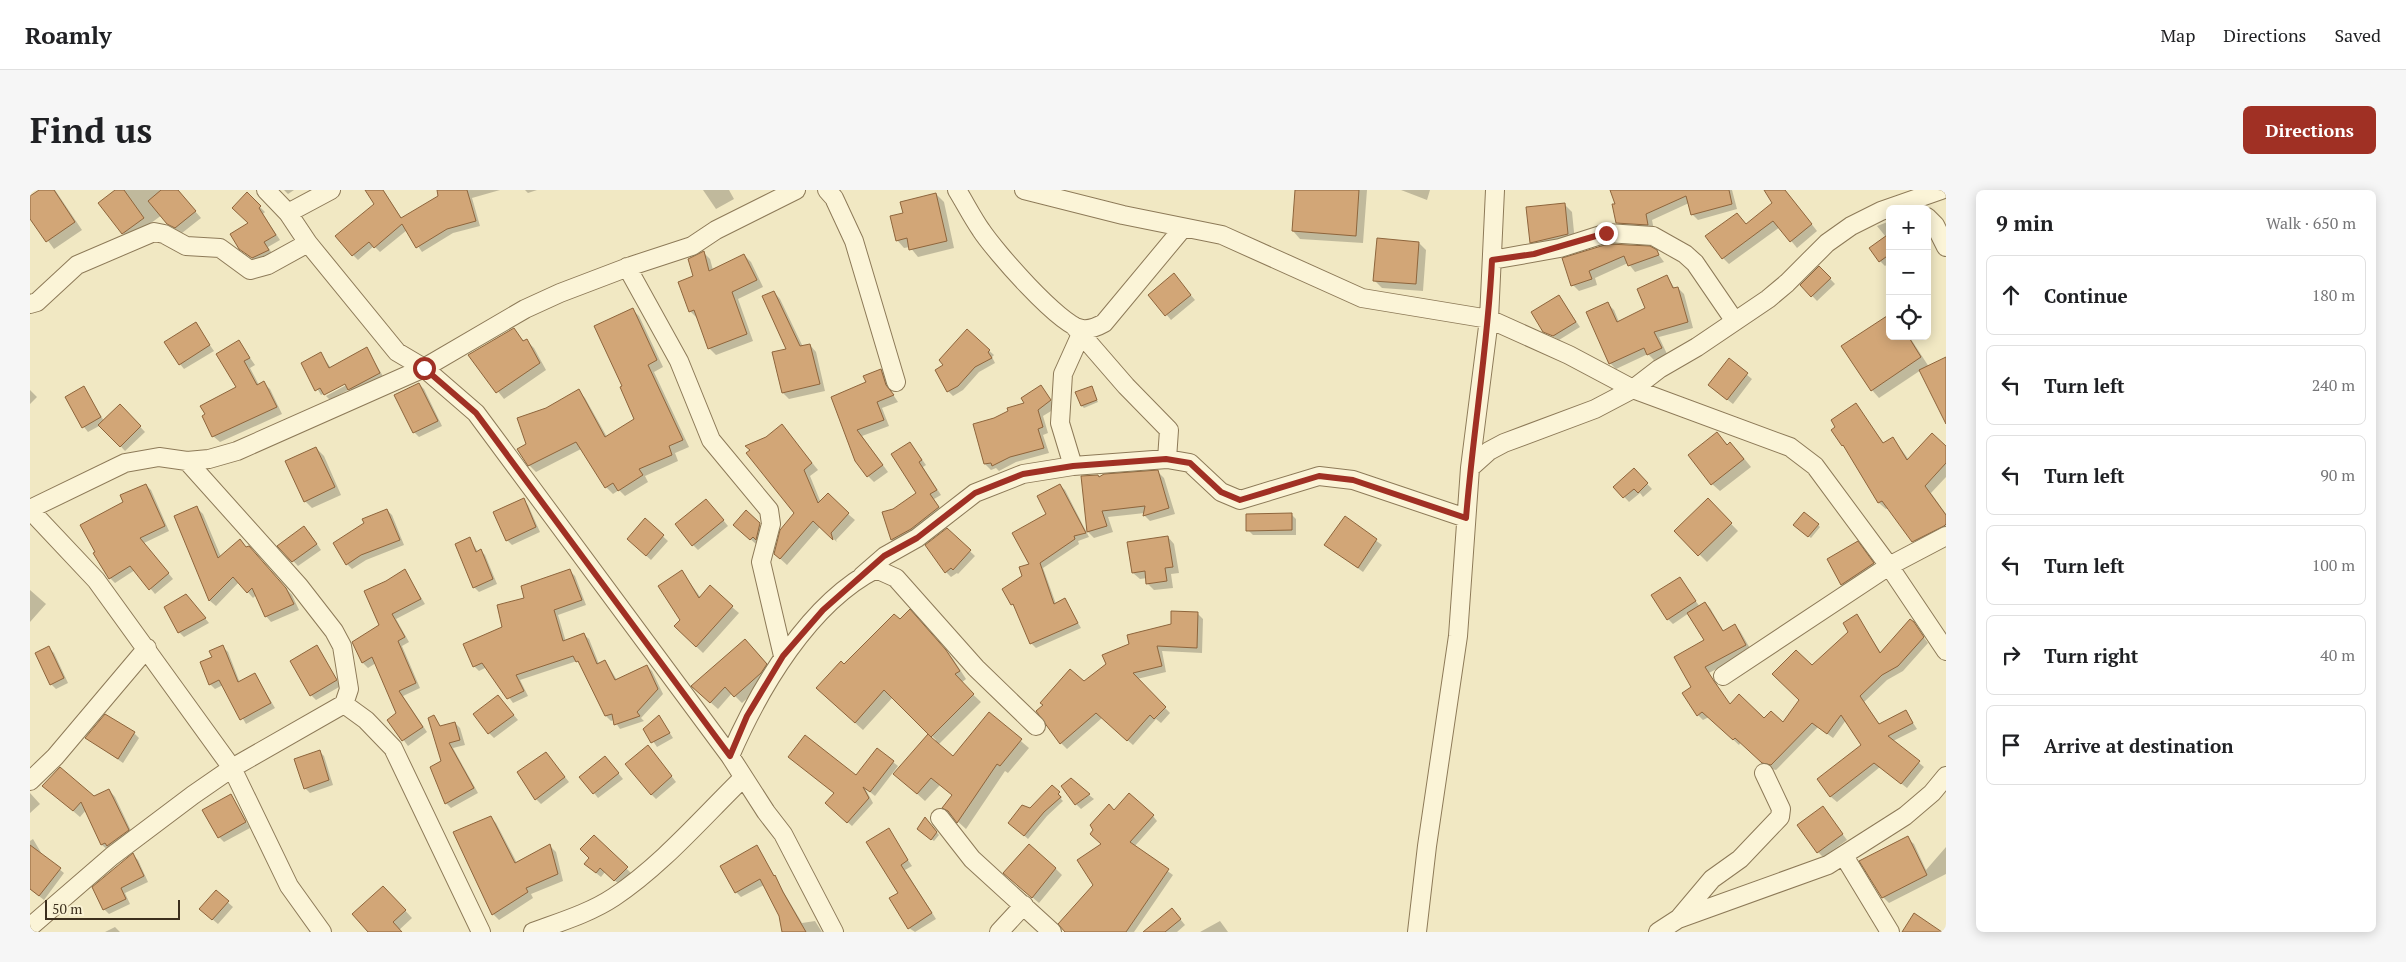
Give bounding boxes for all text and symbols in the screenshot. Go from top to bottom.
text: Roamly [25,19,112,51]
text: Map [2160,23,2195,47]
text: Directions [2223,23,2306,47]
text: Saved [2334,23,2381,47]
button: Directions [2243,106,2376,154]
text: Find us [30,107,152,153]
map controls [1886,205,1931,340]
button: + [1886,205,1931,250]
text: 9 min [1996,209,2053,237]
text: Walk · 650 m [2266,212,2356,234]
route end [1595,222,1618,245]
button: − [1886,250,1931,295]
icon: ahead [1997,281,2025,309]
text: Continue [2044,283,2128,308]
text: 180 m [2312,284,2355,306]
button: locate [1886,295,1931,340]
route start [413,357,436,380]
icon: left [1997,371,2025,399]
text: Turn left [2044,373,2125,398]
text: 240 m [2312,374,2355,396]
icon: left [1997,461,2025,489]
text: Turn left [2044,463,2125,488]
text: 90 m [2320,464,2355,486]
icon: left [1997,551,2025,579]
text: Turn left [2044,553,2125,578]
text: 100 m [2312,554,2355,576]
icon: right [1997,641,2025,669]
text: Turn right [2044,643,2138,668]
text: 40 m [2320,644,2355,666]
icon: arrive [1997,731,2025,759]
text: Arrive at destination [2044,733,2233,758]
scale bar [45,897,180,920]
text: 50 m [52,899,82,918]

